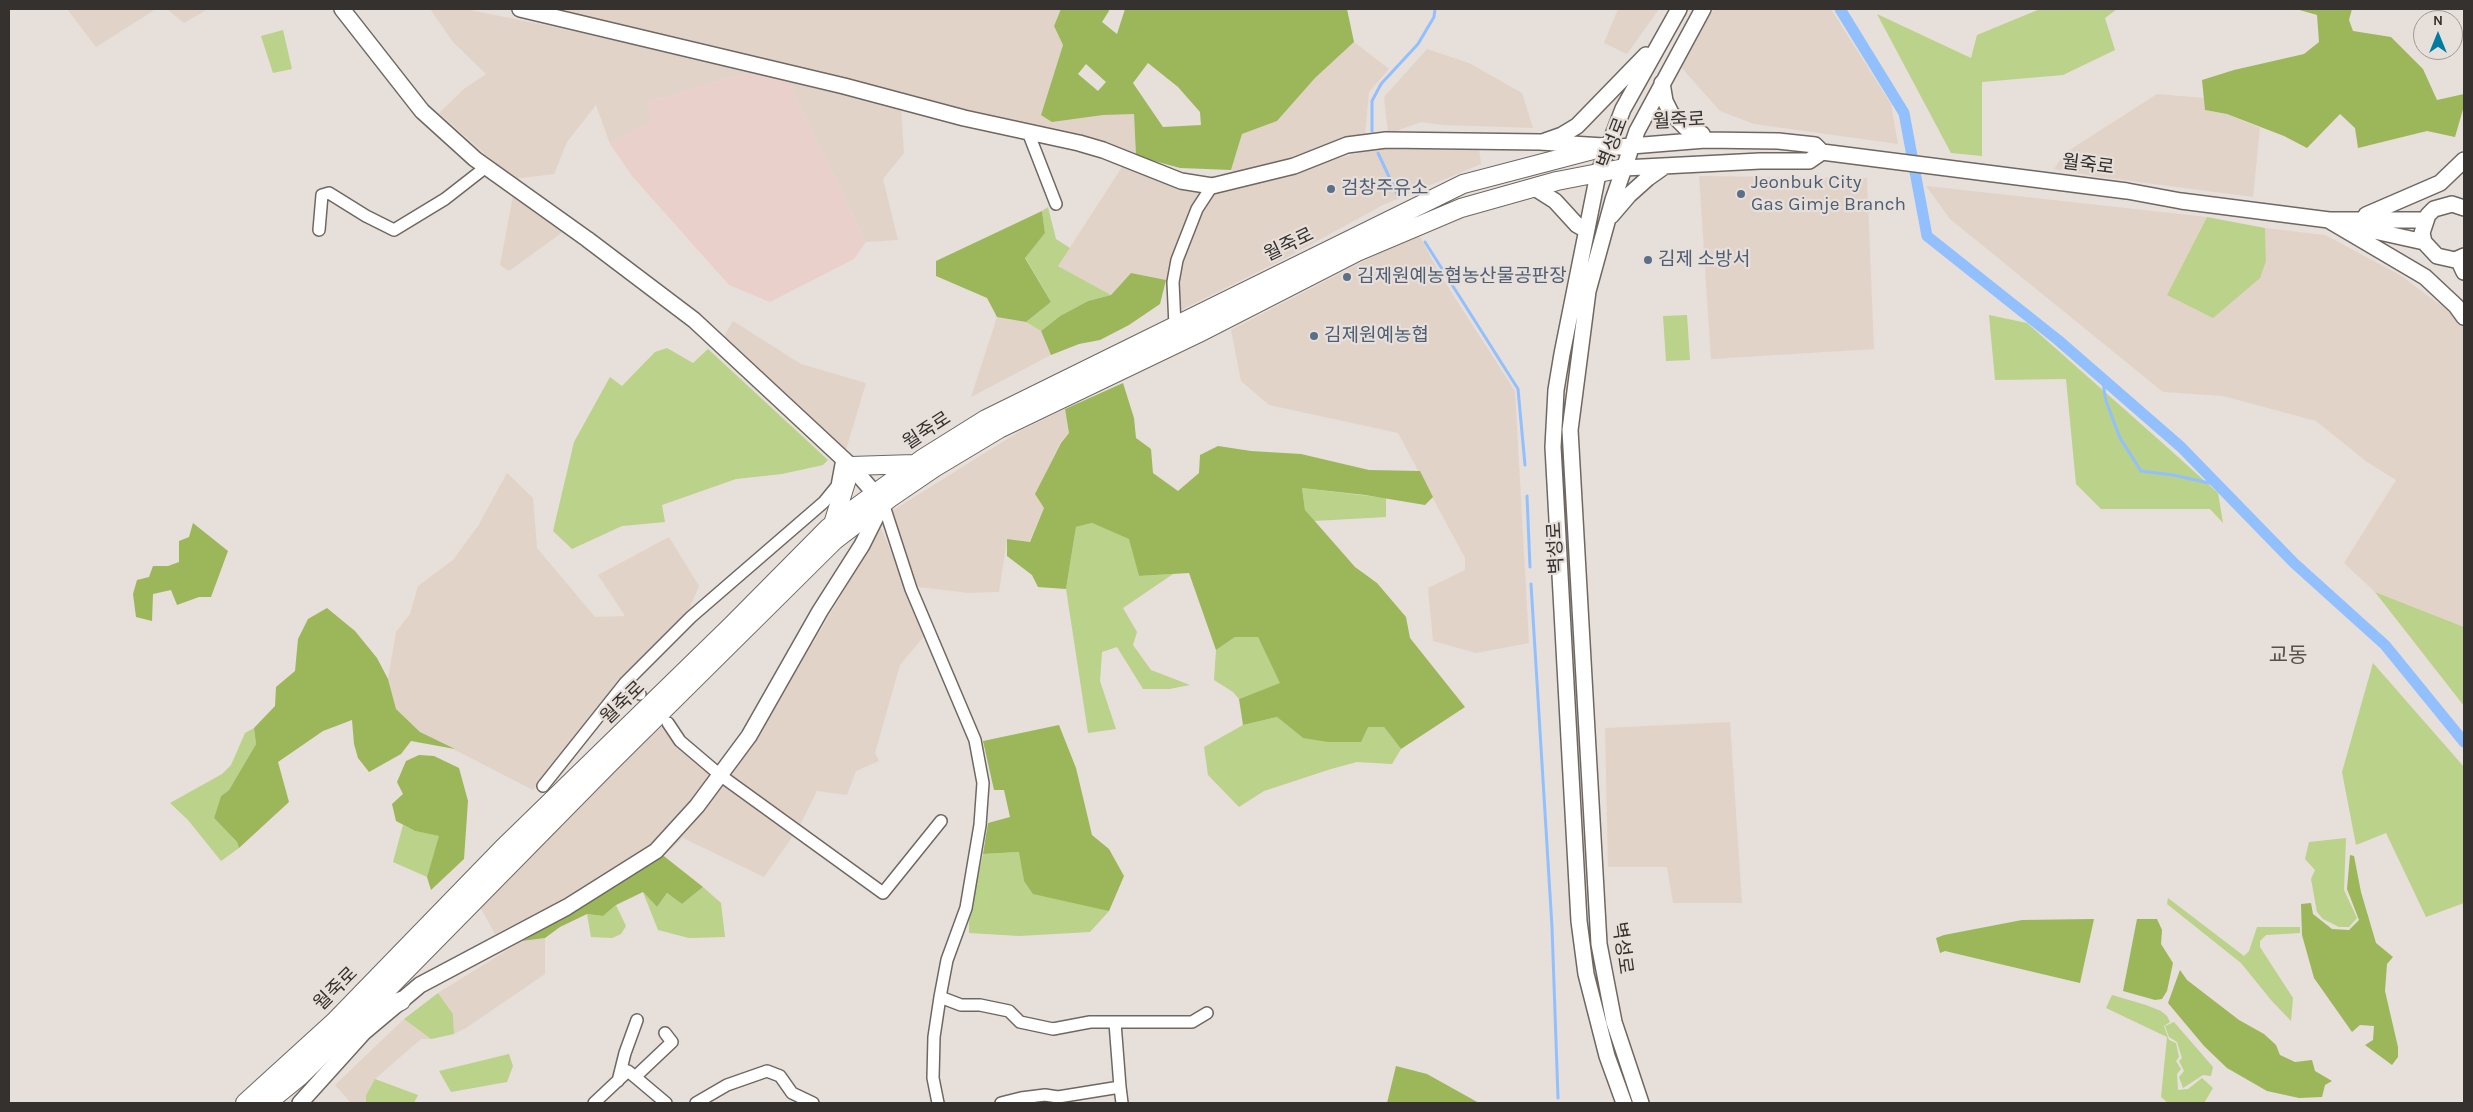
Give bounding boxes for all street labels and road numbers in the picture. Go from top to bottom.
street label: 월죽로 [1652,108,1706,134]
street label: 벽성로 [1593,114,1633,172]
street label: 월죽로 [2061,150,2115,180]
street label: 월죽로 [1260,223,1318,267]
street label: 월죽로 [899,407,955,455]
street label: 벽성로 [1543,521,1569,575]
street label: 월죽로 [596,677,650,729]
street label: 벽성로 [1607,920,1637,976]
street label: 월죽로 [309,962,363,1016]

